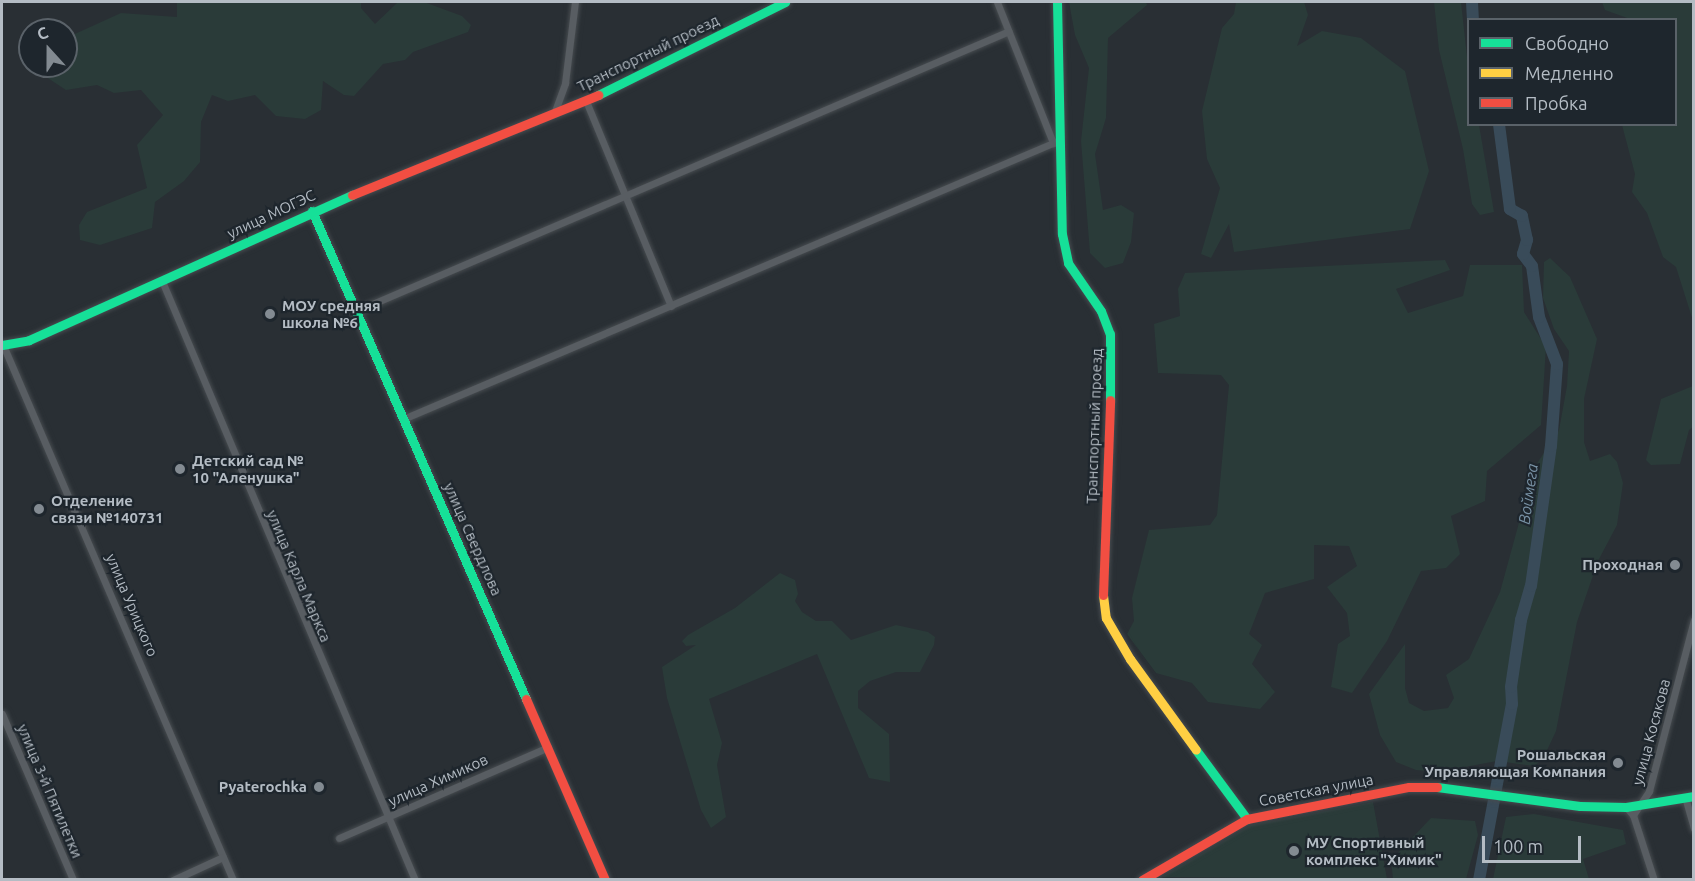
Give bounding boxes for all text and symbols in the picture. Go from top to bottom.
street label: Транспортный проезд [574,11,722,95]
north arrow [18,18,78,78]
legend [1467,18,1677,126]
text: С [34,23,50,43]
text: Свободно [1525,33,1609,53]
text: Медленно [1525,63,1614,83]
text: Пробка [1525,93,1588,113]
street label: улица МОГЭС [224,186,318,242]
place label: МОУ средняя школа №6 [282,296,381,331]
marker: МОУ средняя школа №6 [263,307,277,321]
street label: Транспортный проезд [1082,348,1106,504]
place label: Детский сад № 10 "Аленушка" [192,451,304,486]
marker: Детский сад № 10 "Аленушка" [173,462,187,476]
water label: Воймега [1514,462,1542,526]
street label: улица Свердлова [440,480,506,598]
place label: Отделение связи №140731 [51,491,163,526]
marker: Отделение связи №140731 [32,502,46,516]
street label: улица Карла Маркса [263,507,335,645]
street label: улица Урицкого [102,551,162,659]
place label: Проходная [1582,556,1663,574]
marker: Проходная [1668,558,1682,572]
street label: улица Косякова [1628,677,1674,787]
street label: улица 3-й Пятилетки [14,721,86,861]
place label: Рошальская Управляющая Компания [1425,745,1606,780]
street label: улица Химиков [386,750,490,810]
marker: Рошальская Управляющая Компания [1611,756,1625,770]
street label: Советская улица [1257,770,1375,810]
place label: Pyaterochka [219,778,307,796]
marker: Pyaterochka [312,780,326,794]
scale bar [1485,824,1584,862]
place label: МУ Спортивный комплекс "Химик" [1306,833,1442,868]
text: 100 m [1493,836,1543,856]
marker: МУ Спортивный комплекс "Химик" [1287,844,1301,858]

